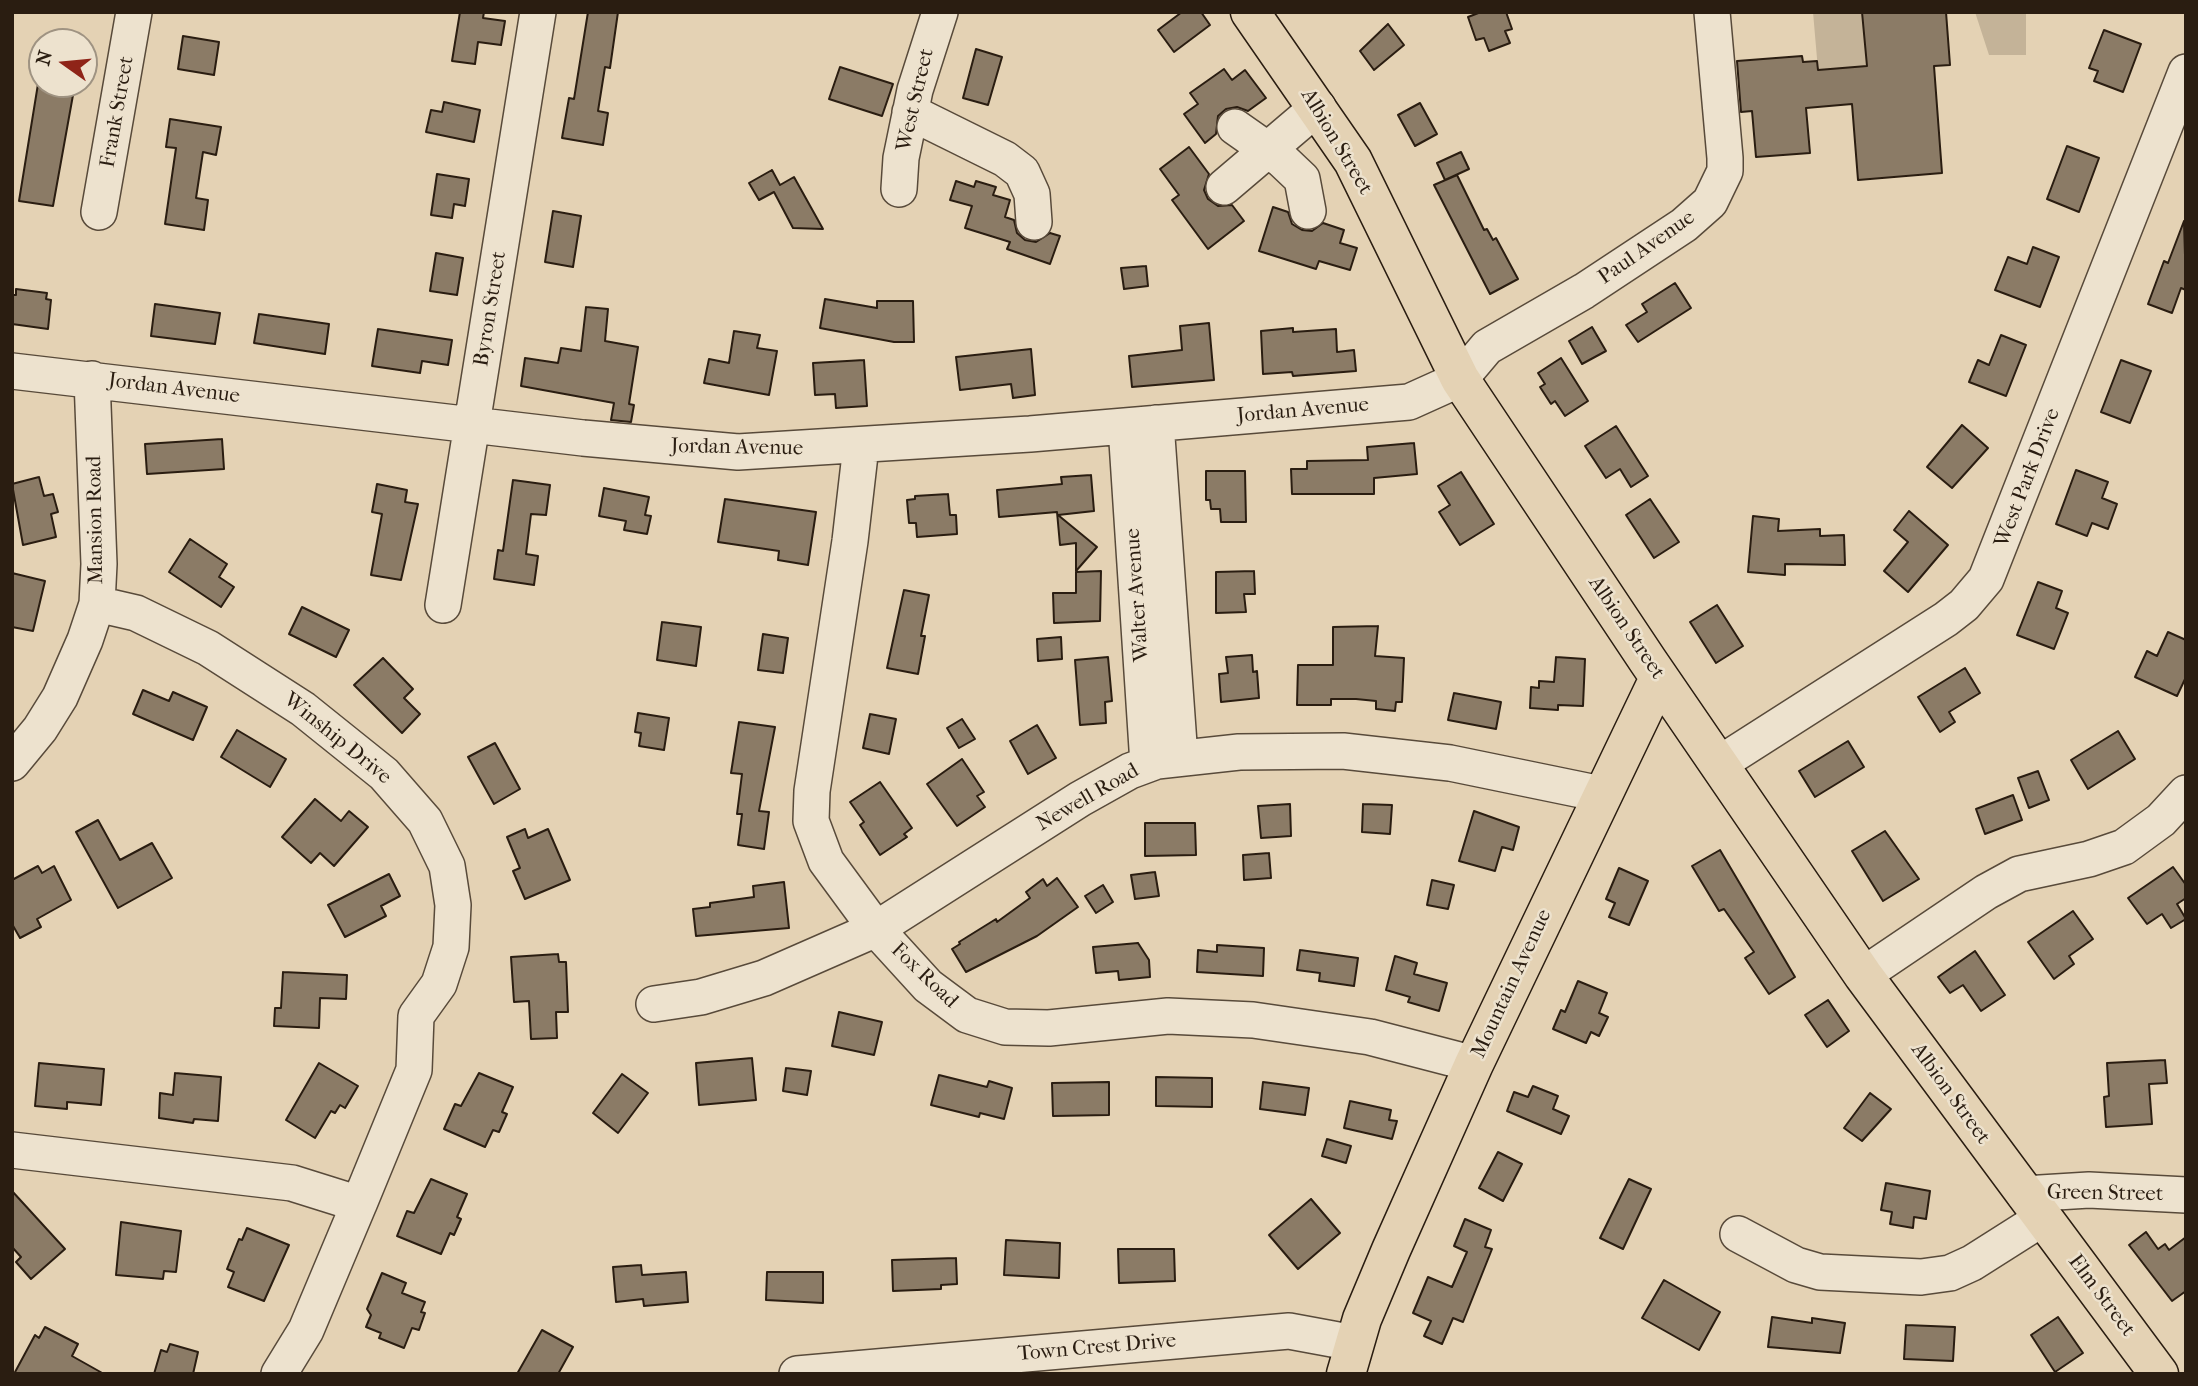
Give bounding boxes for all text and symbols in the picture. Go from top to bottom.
north arrow [28,28,98,98]
street label: West Street [892,46,940,154]
text: N [32,48,57,68]
street label: Frank Street [96,54,140,170]
street label: Albion Street [1295,85,1377,199]
street label: Paul Avenue [1594,206,1700,290]
street label: Byron Street [469,250,513,368]
street label: Jordan Avenue [107,368,241,410]
street label: Jordan Avenue [1236,393,1370,429]
street label: West Park Drive [1990,405,2066,551]
street label: Jordan Avenue [671,434,803,462]
street label: Mansion Road [82,455,110,585]
street label: Walter Avenue [1121,527,1155,663]
street label: Albion Street [1582,572,1670,684]
street label: Winship Drive [278,688,396,790]
street label: Newell Road [1032,759,1144,837]
street label: Mountain Avenue [1467,906,1557,1062]
street label: Fox Road [885,938,963,1014]
street label: Albion Street [1905,1039,1995,1149]
street label: Green Street [2047,1180,2163,1208]
street label: Elm Street [2062,1250,2140,1342]
street label: Town Crest Drive [1017,1329,1177,1367]

